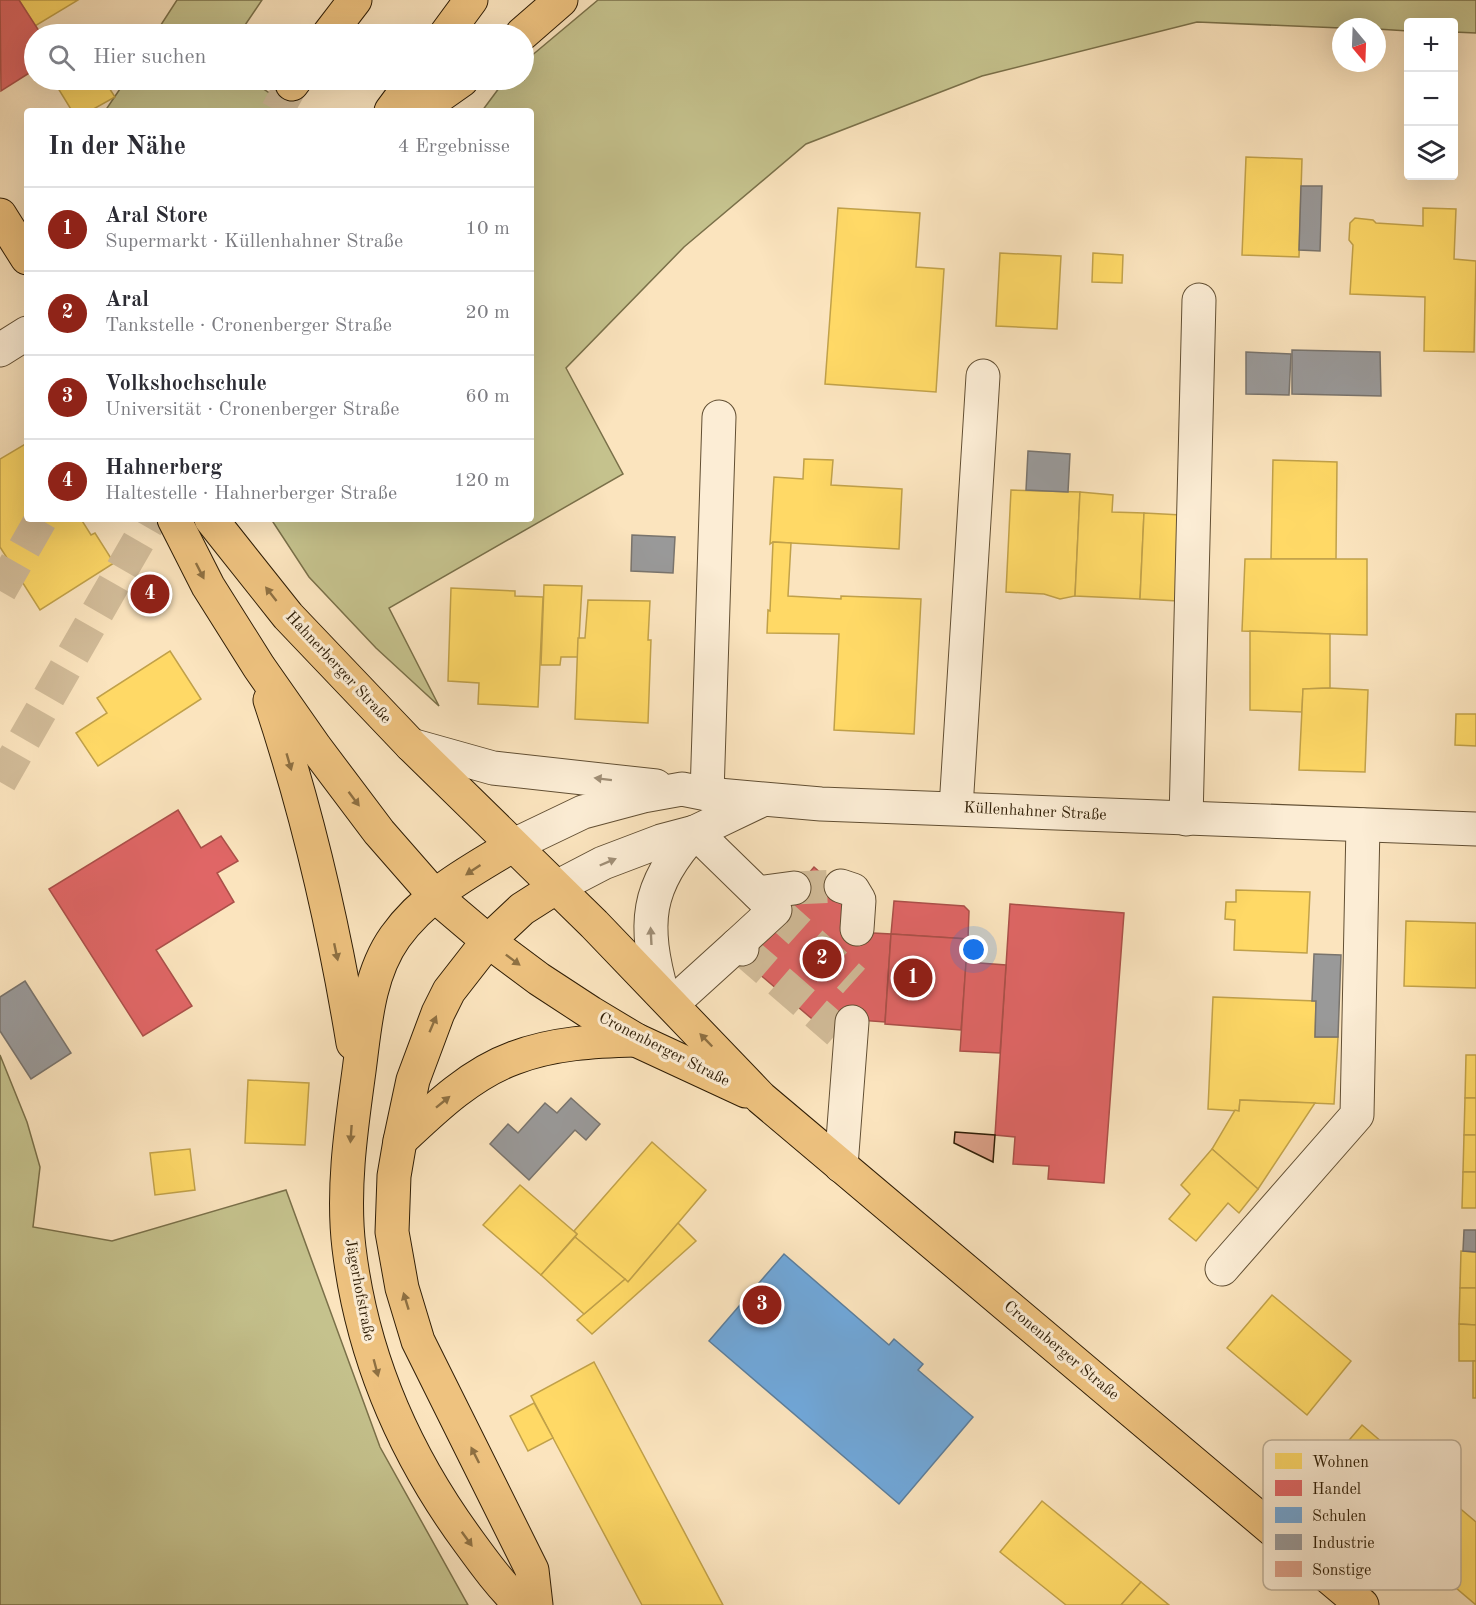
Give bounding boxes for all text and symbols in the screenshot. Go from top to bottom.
north arrow [1332,18,1386,72]
map controls [1404,18,1458,180]
button: + [1404,18,1458,72]
search box [24,24,534,90]
icon: search [45,41,78,74]
text: Hier suchen [93,46,206,68]
button: − [1404,72,1458,126]
button: layers [1404,126,1458,180]
text: In der Nähe [48,134,186,160]
text: 4 Ergebnisse [398,137,510,157]
text: Aral Store [105,205,208,227]
text: 1 [62,219,73,239]
text: 10 m [465,219,510,239]
text: Supermarkt · Küllenhahner Straße [105,232,403,252]
text: Aral [105,289,149,311]
text: 2 [62,303,73,323]
text: 20 m [465,303,510,323]
text: Tankstelle · Cronenberger Straße [105,316,392,336]
text: Volkshochschule [105,373,267,395]
text: 3 [62,387,73,407]
text: 60 m [465,387,510,407]
text: Universität · Cronenberger Straße [105,400,400,420]
text: Hahnerberg [105,457,223,479]
text: 4 [62,471,73,491]
text: 120 m [454,471,510,491]
text: Haltestelle · Hahnerberger Straße [105,484,397,504]
one-way arrow [196,563,205,580]
pin: 4 [130,572,170,616]
one-way arrow [265,587,277,602]
street label: Hahnerberger Straße [282,609,394,727]
one-way arrow [285,754,294,772]
one-way arrow [593,774,612,784]
one-way arrow [348,791,360,807]
street label: Küllenhahner Straße [963,800,1107,824]
one-way arrow [599,857,617,867]
one-way arrow [465,864,481,875]
one-way arrow [646,927,655,946]
your location [959,935,988,964]
pin: 2 [802,936,842,982]
one-way arrow [331,943,341,961]
one-way arrow [505,954,521,966]
pin: 1 [894,956,932,1000]
street label: Cronenberger Straße [596,1010,732,1090]
one-way arrow [428,1015,438,1033]
one-way arrow [699,1033,713,1048]
one-way arrow [436,1096,451,1108]
one-way arrow [347,1124,356,1143]
street label: Jägerhofstraße [341,1238,377,1342]
pin: 3 [742,1282,782,1328]
one-way arrow [401,1292,410,1310]
street label: Cronenberger Straße [1000,1298,1122,1404]
one-way arrow [372,1359,381,1377]
legend [1263,1440,1461,1590]
one-way arrow [470,1447,479,1464]
text: Wohnen [1312,1455,1369,1471]
text: Handel [1312,1482,1361,1498]
text: Schulen [1312,1509,1367,1525]
one-way arrow [461,1531,473,1547]
text: Industrie [1312,1536,1375,1552]
text: Sonstige [1312,1563,1371,1579]

